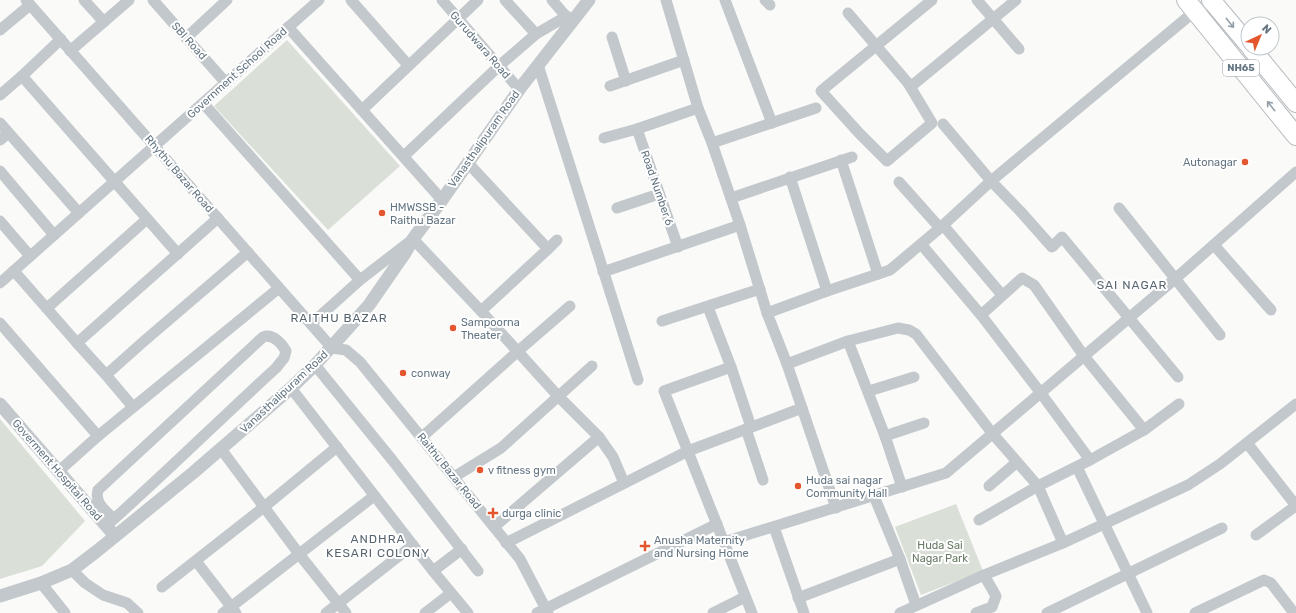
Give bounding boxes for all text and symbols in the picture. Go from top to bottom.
street label: Gurudwara Road [447,9,513,81]
north arrow [1240,16,1280,56]
one-way arrow [1225,17,1234,28]
street label: SBI Road [169,20,209,62]
text: N [1259,22,1274,37]
street label: Government School Road [184,25,290,121]
road number: NH65 [1223,60,1259,76]
street label: Vanasthalipuram Road [446,88,522,190]
one-way arrow [1267,100,1276,111]
street label: Rhythu Bazar Road [142,133,216,215]
street label: Road Number 6 [638,149,676,228]
place label: Autonagar [1183,156,1238,169]
marker: Autonagar [1240,157,1250,167]
place label: HMWSSB - Raithu Bazar [390,201,456,227]
marker: HMWSSB - Raithu Bazar [377,208,387,218]
district label: SAI NAGAR [1097,278,1167,292]
district label: RAITHU BAZAR [290,311,388,325]
place label: Sampoorna Theater [461,316,520,342]
marker: Sampoorna Theater [448,323,458,333]
street label: Vanasthalipuram Road [237,348,331,436]
place label: conway [411,367,451,380]
marker: conway [398,368,408,378]
street label: Goverment Hospital Road [9,417,105,523]
street label: Raithu Bazar Road [414,430,484,512]
place label: v fitness gym [488,464,556,477]
marker: v fitness gym [475,465,485,475]
place label: Huda sai nagar Community Hall [806,474,887,500]
marker: Huda sai nagar Community Hall [793,481,803,491]
marker: durga clinic [487,507,499,519]
place label: durga clinic [502,507,561,520]
district label: ANDHRA KESARI COLONY [326,532,430,560]
place label: Anusha Maternity and Nursing Home [654,534,749,560]
park label: Huda Sai Nagar Park [912,539,968,565]
marker: Anusha Maternity and Nursing Home [639,540,651,552]

